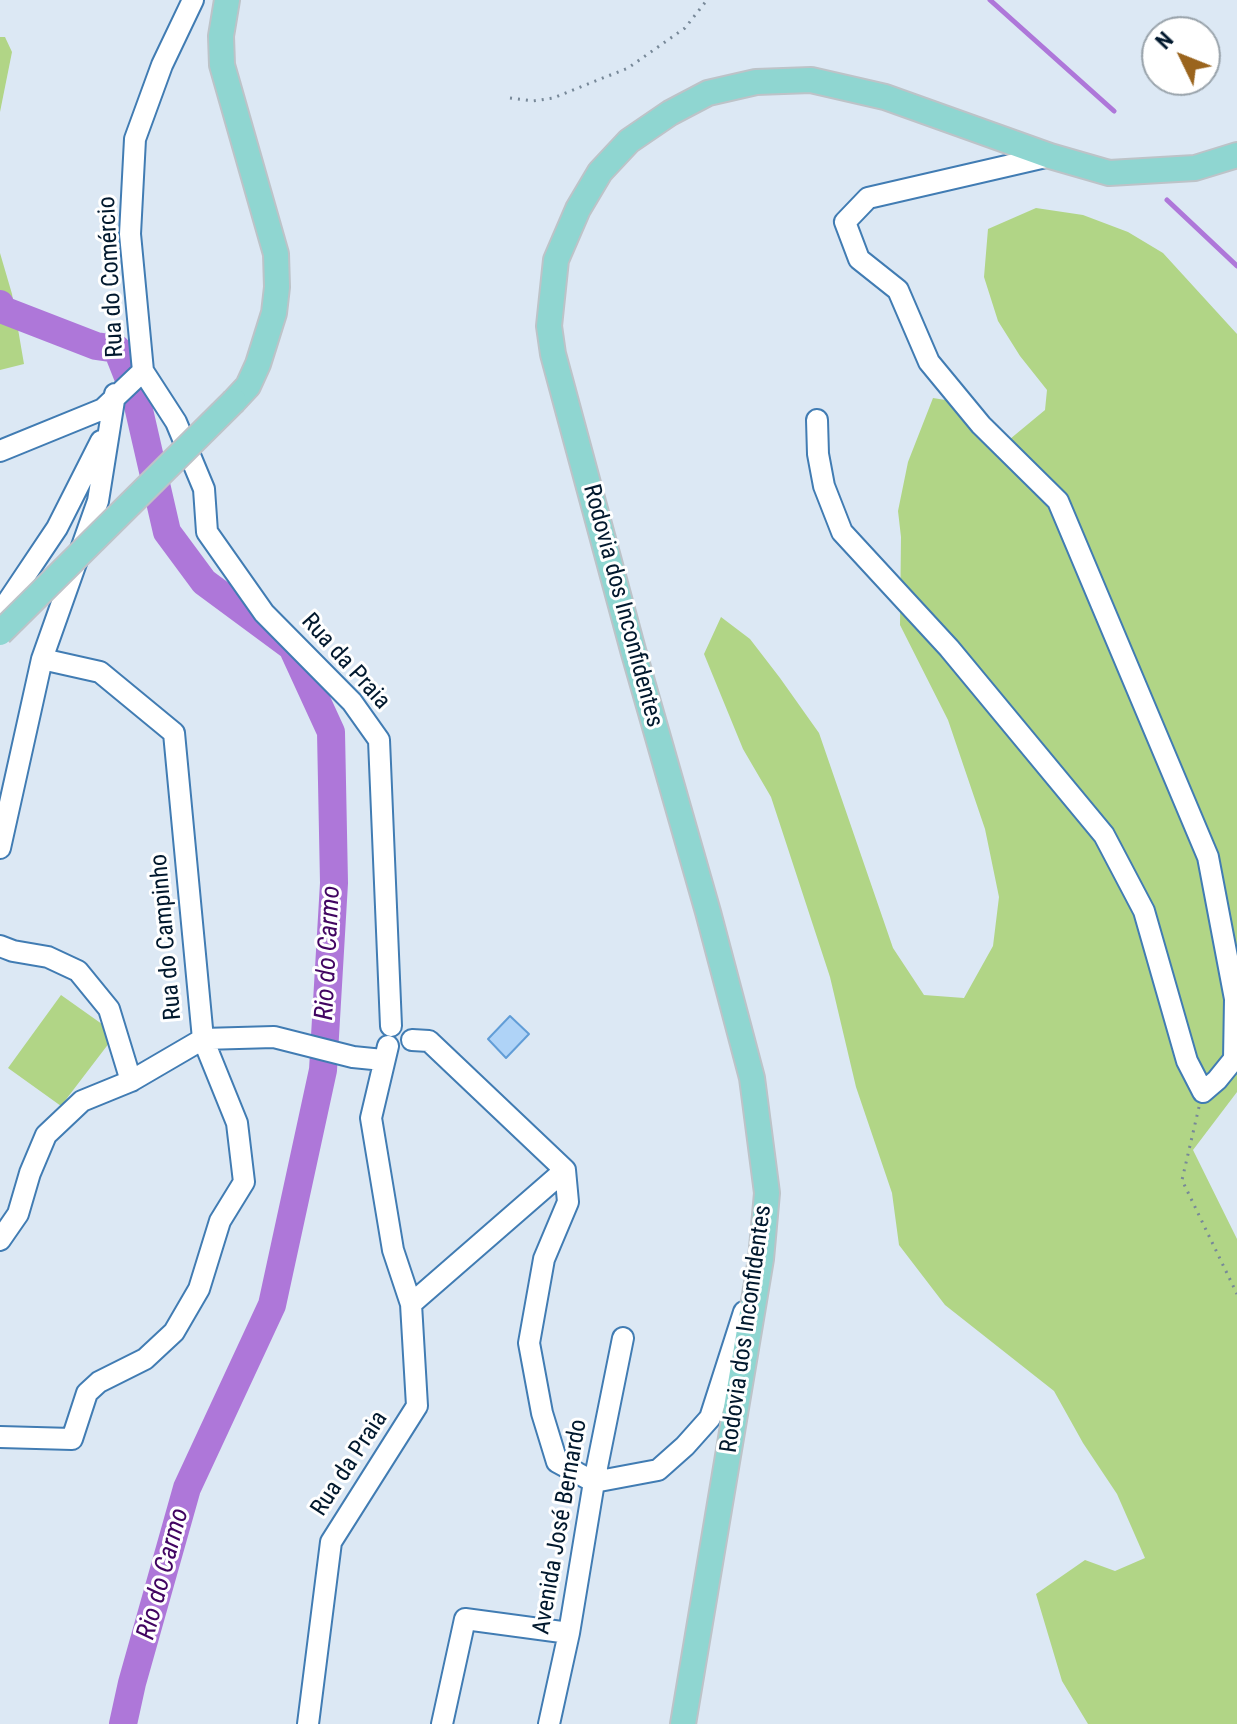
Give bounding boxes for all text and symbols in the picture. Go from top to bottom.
north arrow [1141,16,1221,96]
text: N [1151,27,1178,54]
street label: Rua do Comércio [93,196,131,358]
street label: Rodovia dos Inconfidentes [576,482,668,730]
street label: Rua da Praia [295,608,395,716]
street label: Rua do Campinho [145,853,189,1021]
water label: Rio do Carmo [310,885,348,1021]
street label: Rodovia dos Inconfidentes [715,1203,779,1455]
street label: Rua da Praia [306,1406,394,1522]
street label: Avenida José Bernardo [528,1417,594,1637]
water label: Rio do Carmo [132,1505,196,1643]

